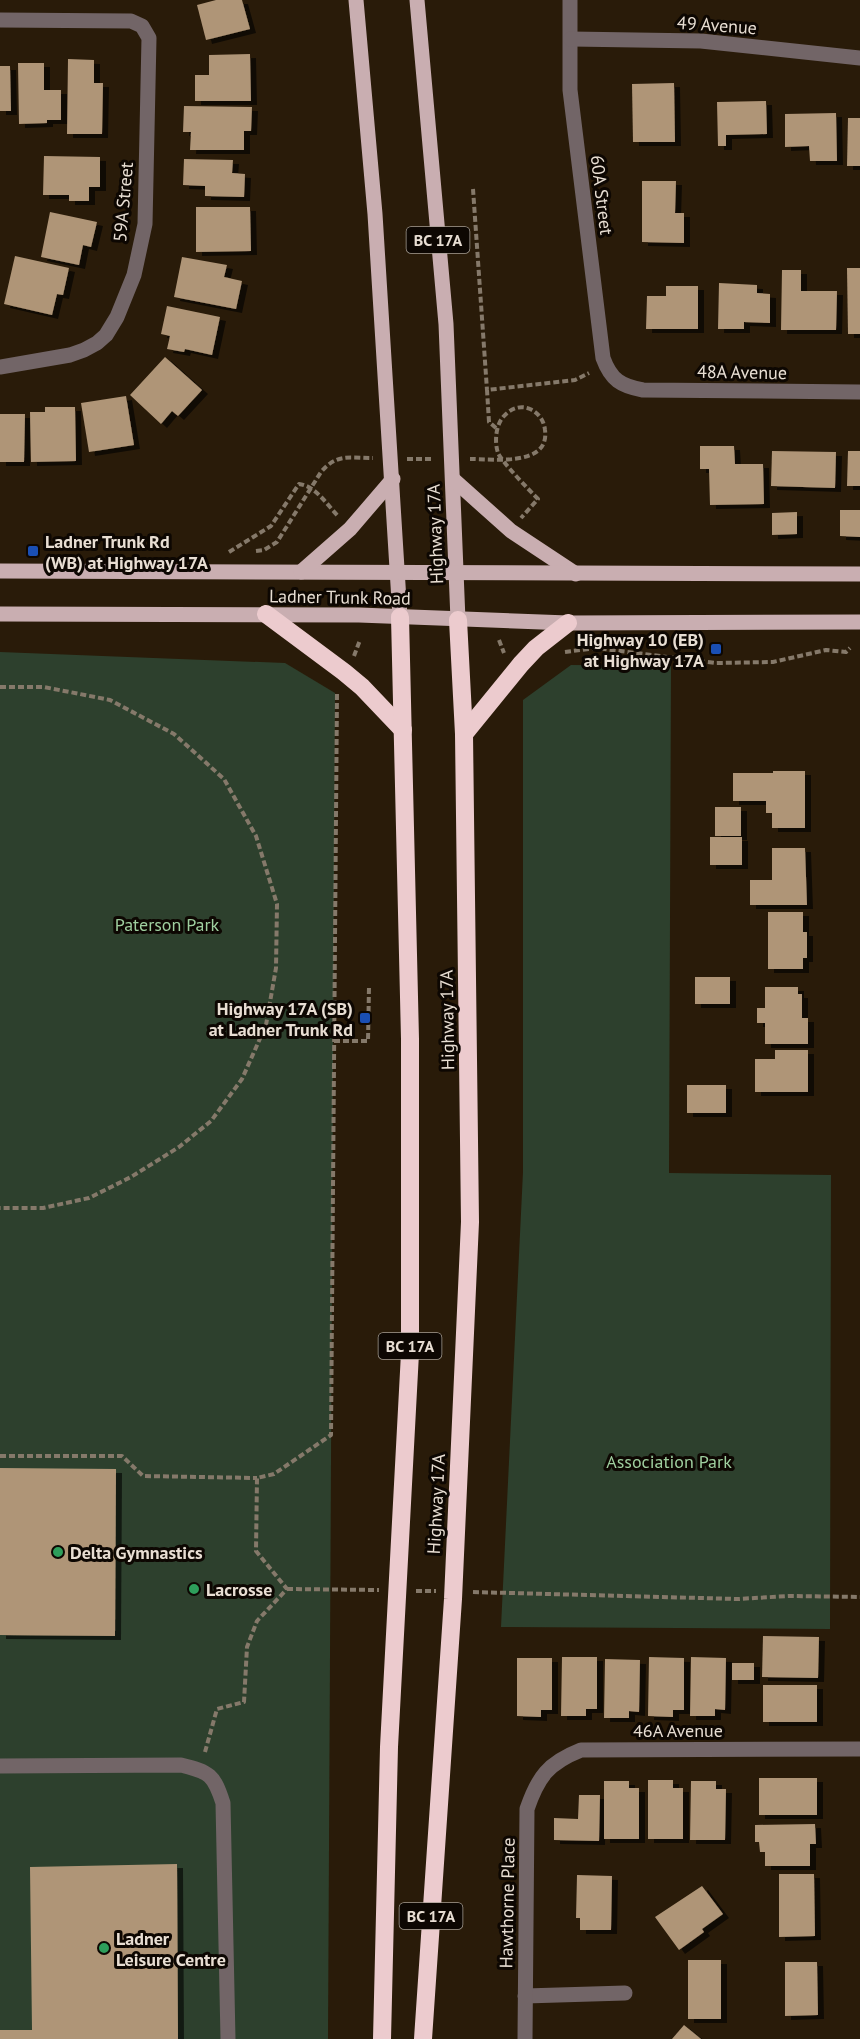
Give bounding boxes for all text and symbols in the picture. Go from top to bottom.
street label: 49 Avenue [676,11,758,39]
street label: 60A Street [586,154,618,236]
street label: 59A Street [108,161,138,243]
road number: BC 17A [406,227,470,253]
street label: 48A Avenue [697,360,787,384]
street label: Highway 17A [422,483,448,584]
place label: Ladner Trunk Rd (WB) at Highway 17A [45,530,208,574]
marker: Ladner Trunk Rd (WB) at Highway 17A [26,544,40,558]
street label: Ladner Trunk Road [269,584,411,610]
place label: Highway 10 (EB) at Highway 17A [577,628,704,672]
marker: Highway 10 (EB) at Highway 17A [709,642,723,656]
park label: Paterson Park [115,913,220,936]
street label: Highway 17A [435,969,459,1070]
place label: Highway 17A (SB) at Ladner Trunk Rd [209,997,353,1041]
marker: Highway 17A (SB) at Ladner Trunk Rd [358,1011,372,1025]
road number: BC 17A [378,1333,442,1359]
park label: Association Park [606,1450,732,1473]
street label: Highway 17A [422,1453,450,1555]
place label: Delta Gymnastics [70,1541,203,1564]
marker: Delta Gymnastics [51,1545,65,1559]
place label: Lacrosse [206,1578,272,1601]
marker: Lacrosse [187,1582,201,1596]
street label: 46A Avenue [633,1719,723,1742]
street label: Hawthorne Place [494,1837,520,1969]
road number: BC 17A [400,1903,462,1929]
place label: Ladner Leisure Centre [116,1927,226,1971]
marker: Ladner Leisure Centre [97,1941,111,1955]

